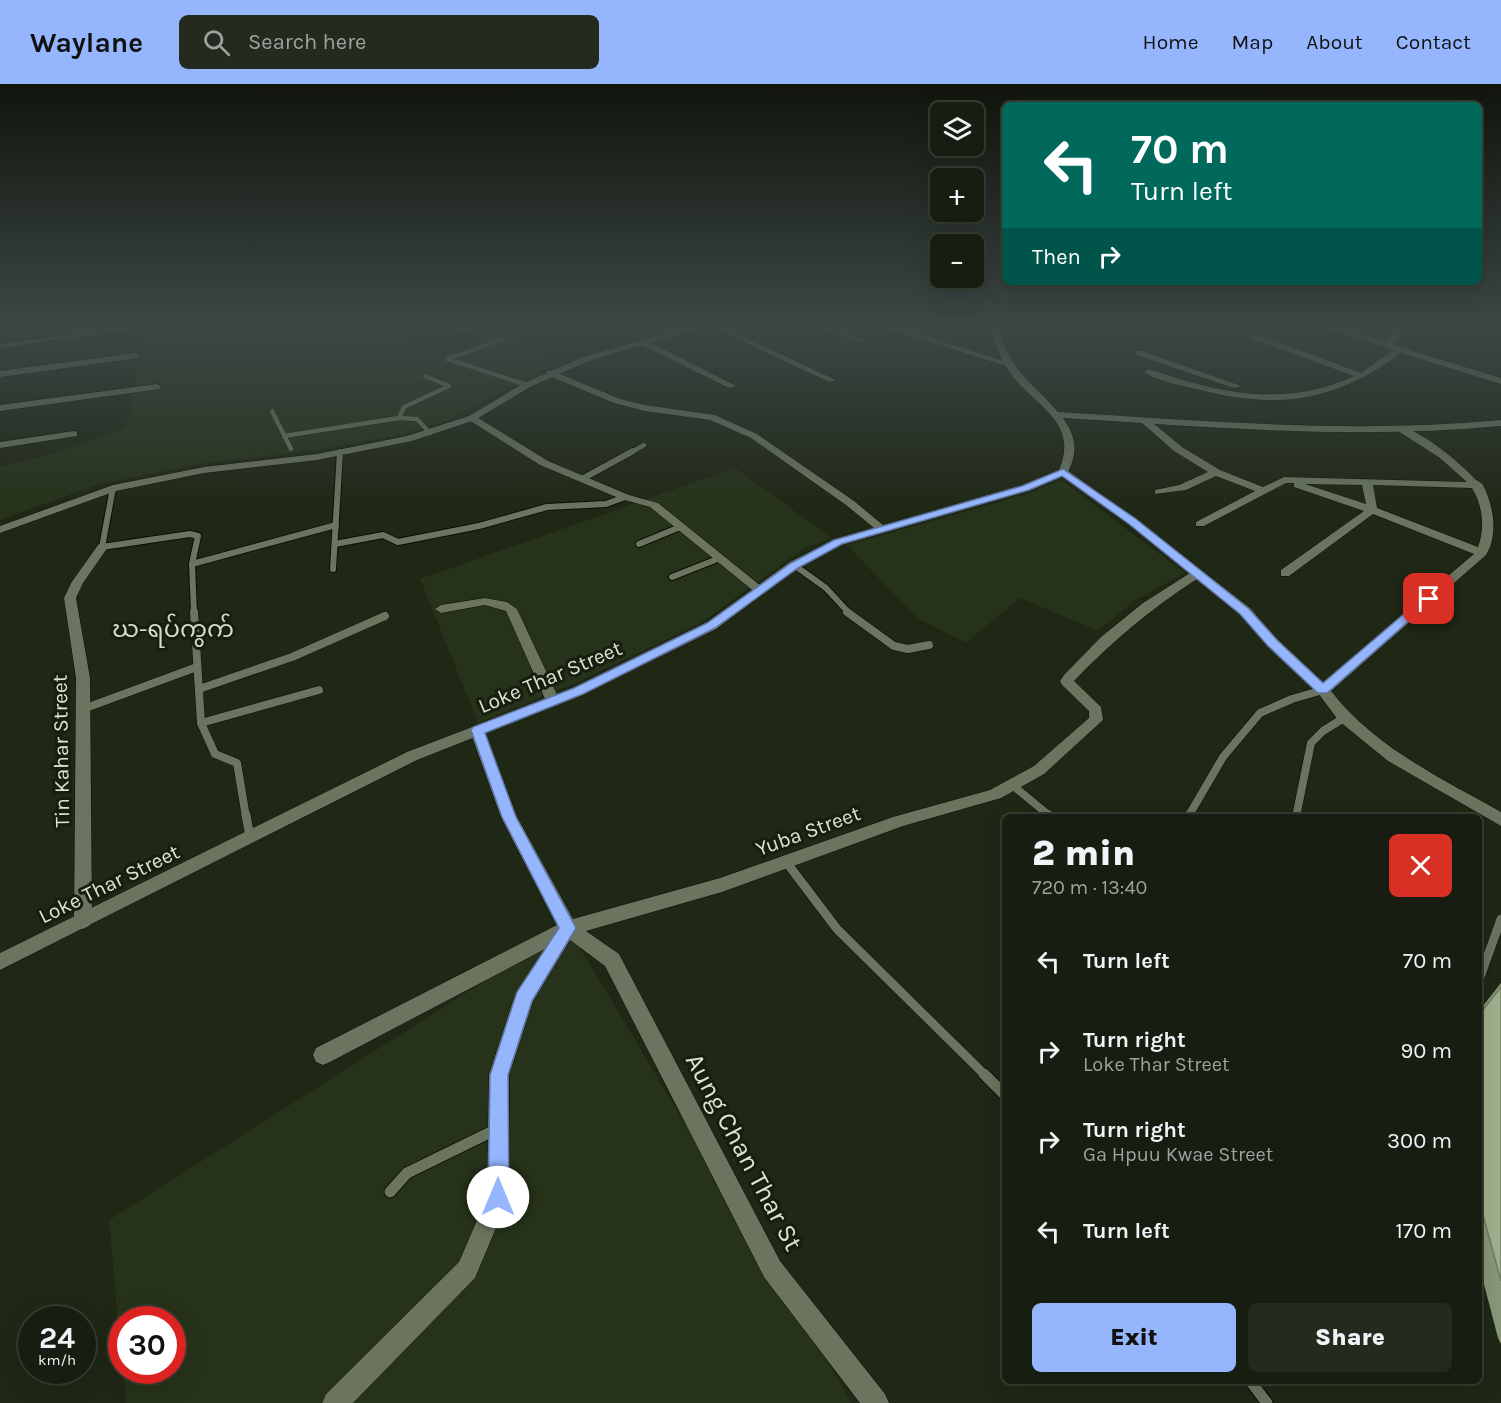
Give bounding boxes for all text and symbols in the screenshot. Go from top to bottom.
search box [179,15,599,69]
text: Waylane [30,26,143,59]
icon: search [200,26,233,59]
text: Search here [248,29,366,55]
text: Home [1143,30,1199,54]
text: Map [1232,30,1273,54]
text: About [1306,30,1363,54]
text: Contact [1396,30,1471,54]
map controls [930,102,984,288]
button: layers [930,102,984,156]
text: 70 m [1131,124,1229,174]
icon: left [1032,126,1110,204]
button: + [930,168,984,222]
text: Turn left [1131,175,1232,207]
button: − [930,234,984,288]
icon: right [1093,240,1126,273]
text: Then [1032,244,1081,270]
pin [1403,573,1454,624]
icon: arrive [1412,582,1445,615]
district label: ဃ-ရပ်ကွက် [112,613,234,648]
street label: Loke Thar Street [474,636,626,718]
street label: Tin Kahar Street [48,674,74,828]
street label: Yuba Street [752,801,864,861]
text: 2 min [1032,832,1135,874]
button: close [1389,834,1452,897]
street label: Loke Thar Street [35,839,183,929]
text: 720 m · 13:40 [1032,876,1147,899]
icon: left [1032,945,1065,978]
text: Turn left [1083,948,1170,974]
text: 70 m [1403,948,1452,974]
text: Turn right [1083,1027,1186,1053]
icon: right [1032,1035,1065,1068]
text: 90 m [1400,1038,1452,1064]
street label: Aung Chan Thar St [679,1048,809,1256]
text: Loke Thar Street [1083,1053,1230,1076]
text: Turn right [1083,1117,1186,1143]
icon: right [1032,1125,1065,1158]
text: 300 m [1387,1128,1452,1154]
text: Ga Hpuu Kwae Street [1083,1143,1273,1166]
position arrow [466,1165,530,1229]
icon: left [1032,1215,1065,1248]
text: Turn left [1083,1218,1170,1244]
text: 170 m [1396,1218,1452,1244]
button: Exit [1032,1303,1236,1372]
button: Share [1248,1303,1452,1372]
speed limit sign: 30 [108,1306,186,1384]
text: 24 [39,1320,75,1356]
text: km/h [38,1351,76,1369]

